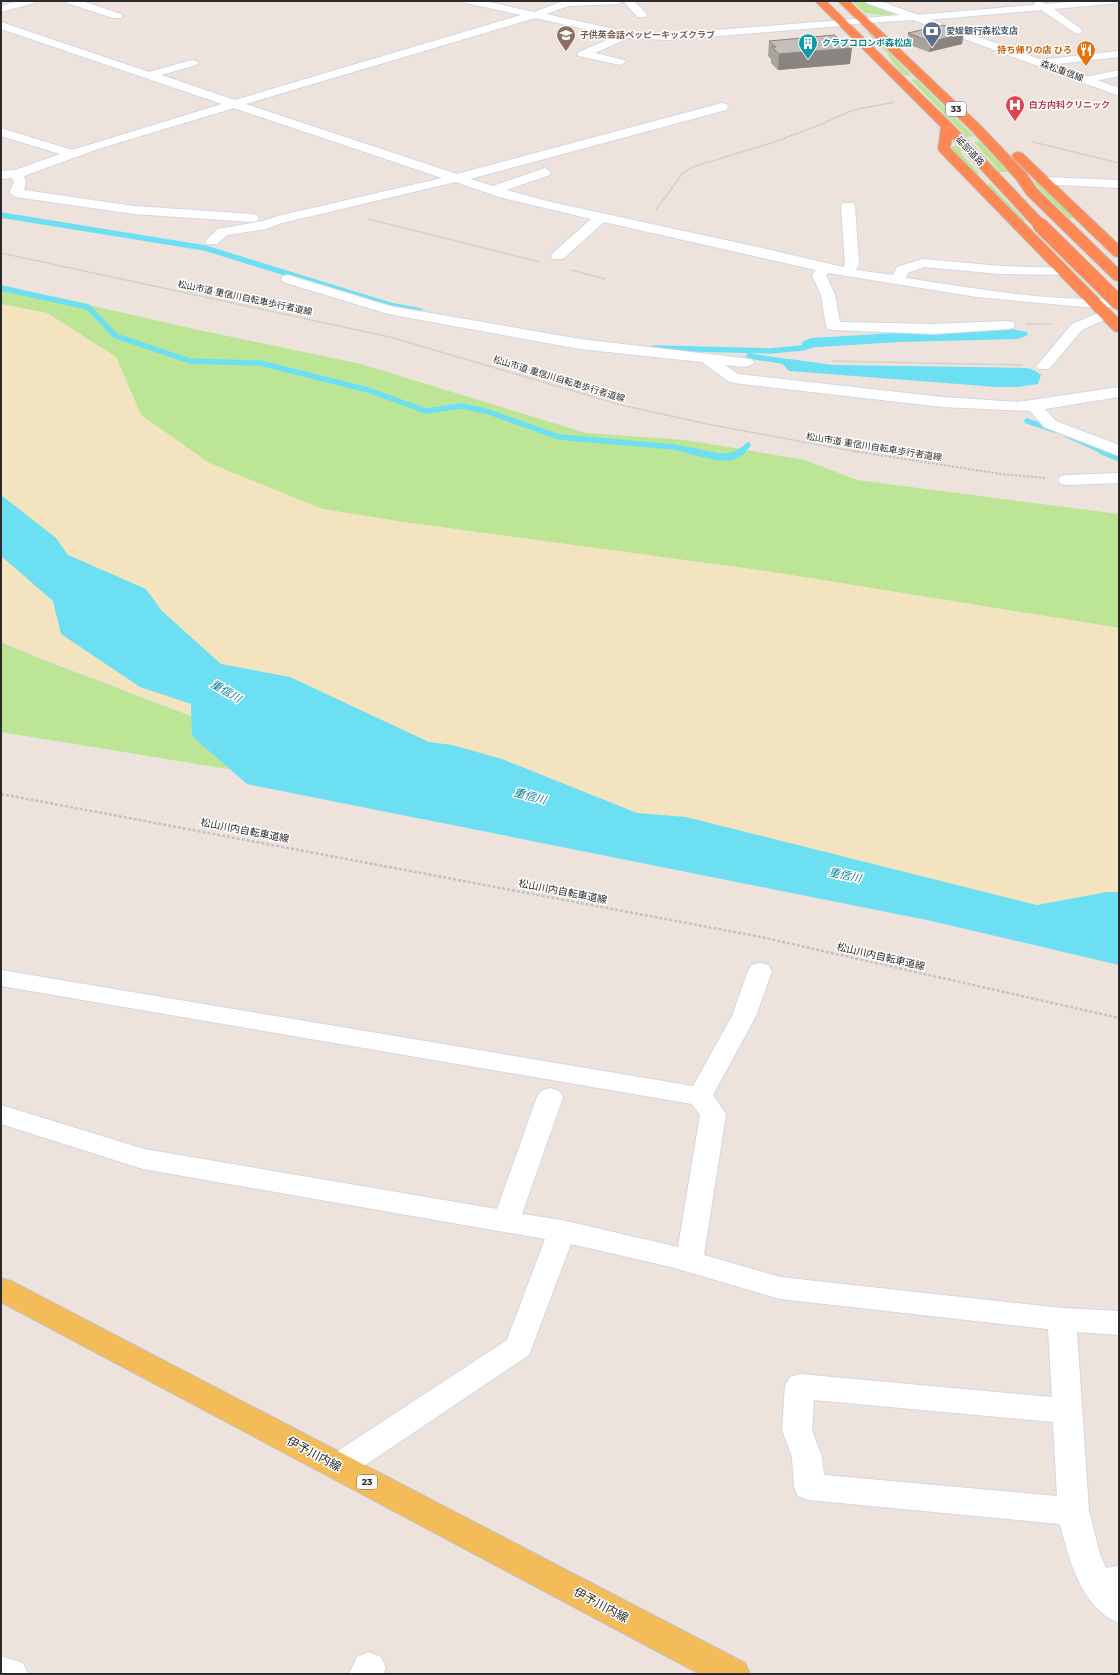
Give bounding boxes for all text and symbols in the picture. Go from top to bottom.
bank icon: 愛媛銀行森松支店 [921,20,943,48]
school or university icon: 子供英会話ペッピーキッズクラブ [555,24,577,52]
place label: 愛媛銀行森松支店 [946,25,1018,36]
place label: 子供英会話ペッピーキッズクラブ [580,29,715,40]
building icon: クラブコロンボ森松店 [797,32,819,60]
place label: クラブコロンボ森松店 [822,37,912,48]
restaurant icon: 持ち帰りの店 ひろ [1075,39,1097,67]
place label: 持ち帰りの店 ひろ [996,44,1072,55]
street label: 森松重信線 [1039,58,1086,84]
hospital icon: 白方内科クリニック [1004,94,1026,122]
place label: 白方内科クリニック [1029,99,1110,110]
road number: 33 [946,102,966,116]
street label: 砥部道路 [954,134,987,168]
street label: 松山市道 重信川自転車歩行者道線 [177,278,314,317]
street label: 松山市道 重信川自転車歩行者道線 [492,353,627,404]
street label: 松山市道 重信川自転車歩行者道線 [805,430,944,463]
water label: 重信川 [208,677,245,706]
water label: 重信川 [512,785,549,807]
street label: 松山川内自転車道線 [199,816,290,845]
water label: 重信川 [827,865,864,885]
street label: 松山川内自転車道線 [517,877,608,906]
street label: 松山川内自転車道線 [836,940,926,973]
street label: 伊予川内線 [284,1433,344,1474]
road number: 23 [357,1475,377,1489]
street label: 伊予川内線 [571,1584,631,1625]

